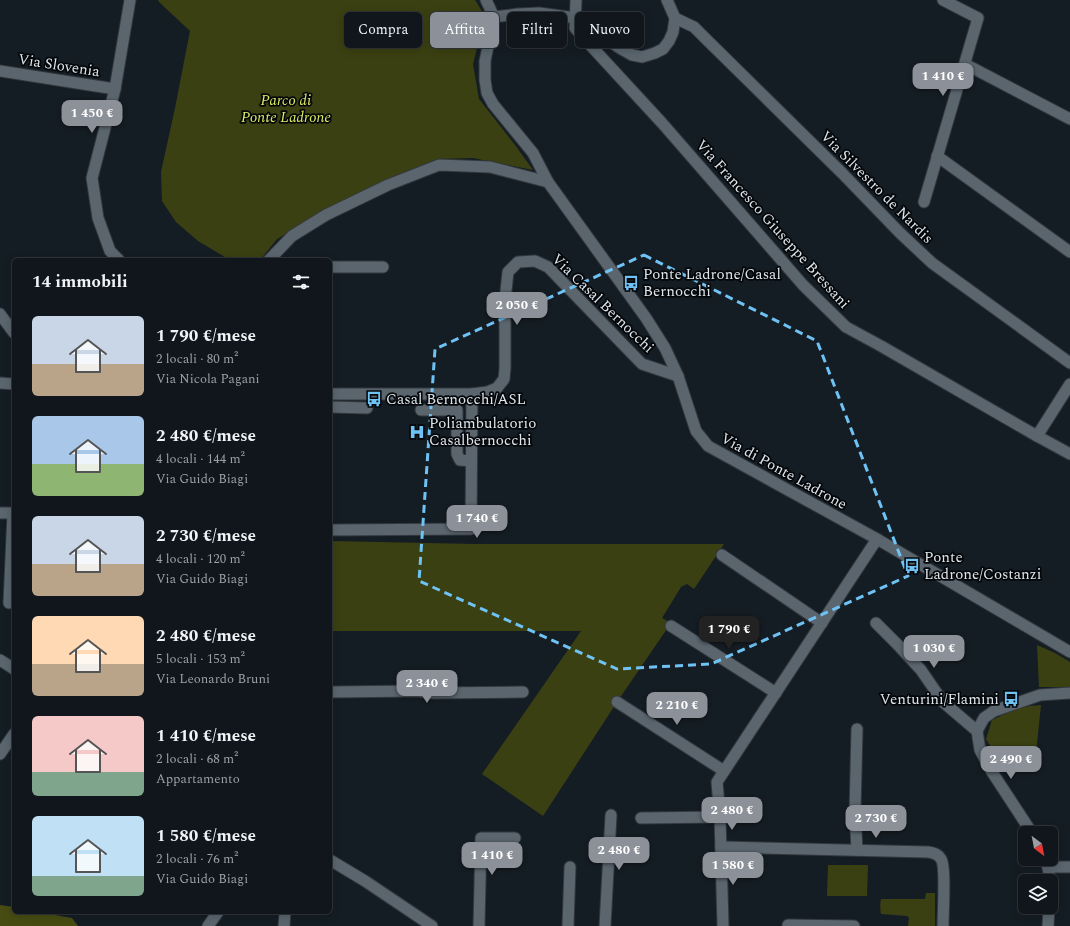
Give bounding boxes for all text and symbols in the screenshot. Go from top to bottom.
chip: Compra [344,12,422,48]
chip: Affitta [430,12,499,48]
chip: Filtri [507,12,567,48]
chip: Nuovo [575,12,644,48]
street label: Via Slovenia [16,48,102,83]
pin: 1 410 € [906,63,980,97]
text: 1 410 € [922,66,964,86]
park label: Parco di Ponte Ladrone [241,89,331,129]
pin: 1 450 € [55,100,129,134]
text: 1 450 € [71,103,113,123]
street label: Via Silvestro de Nardis [815,125,939,249]
street label: Via Francesco Giuseppe Bressani [690,135,855,314]
street label: Via Casal Bernocchi [546,248,659,358]
place label: Ponte Ladrone/Casal Bernocchi [643,263,781,303]
text: 14 immobili [32,269,128,295]
icon: filters [290,271,312,293]
bus stop icon: Ponte Ladrone/Casal Bernocchi [622,274,640,292]
pin: 2 050 € [480,292,554,326]
text: 2 050 € [496,295,538,315]
text: 1 790 €/mese [156,323,256,349]
icon: home [64,332,112,380]
text: 2 locali · 80 m² [156,349,238,369]
text: Via Nicola Pagani [156,369,260,389]
place label: Casal Bernocchi/ASL [386,388,526,411]
bus stop icon: Casal Bernocchi/ASL [365,390,383,408]
place label: Poliambulatorio Casalbernocchi [429,412,536,452]
text: 2 480 €/mese [156,423,256,449]
hospital icon: Poliambulatorio Casalbernocchi [408,423,426,441]
street label: Via di Ponte Ladrone [716,427,851,516]
icon: home [64,432,112,480]
text: 4 locali · 144 m² [156,449,245,469]
text: Via Guido Biagi [156,469,248,489]
pin: 1 740 € [440,505,514,539]
text: 1 740 € [456,508,498,528]
text: 2 730 €/mese [156,523,256,549]
icon: home [64,532,112,580]
place label: Ponte Ladrone/Costanzi [924,546,1042,586]
text: 4 locali · 120 m² [156,549,245,569]
bus stop icon: Ponte Ladrone/Costanzi [903,557,921,575]
text: Via Guido Biagi [156,569,248,589]
pin: 1 790 € [692,616,766,650]
text: 1 790 € [708,619,750,639]
text: 2 480 €/mese [156,623,256,649]
icon: home [64,632,112,680]
pin: 1 030 € [897,635,971,669]
text: 1 030 € [913,638,955,658]
text: 5 locali · 153 m² [156,649,245,669]
text: Via Leonardo Bruni [156,669,270,689]
pin: 2 340 € [390,670,464,704]
text: 2 340 € [406,673,448,693]
place label: Venturini/Flamini [880,688,999,711]
bus stop icon: Venturini/Flamini [1002,690,1020,708]
pin: 2 210 € [640,692,714,726]
text: 2 210 € [656,695,698,715]
text: 1 410 €/mese [156,723,256,749]
icon: home [64,732,112,780]
pin: 2 490 € [974,746,1048,780]
text: 2 locali · 68 m² [156,749,238,769]
text: 2 490 € [990,749,1032,769]
text: Appartamento [156,769,240,789]
pin: 2 480 € [695,797,769,831]
text: 2 480 € [711,800,753,820]
pin: 2 730 € [839,805,913,839]
text: 2 730 € [855,808,897,828]
text: 1 580 €/mese [156,823,256,849]
north arrow [1018,826,1058,866]
map controls [1018,826,1058,914]
icon: home [64,832,112,880]
pin: 2 480 € [582,837,656,871]
text: 2 480 € [598,840,640,860]
pin: 1 410 € [455,842,529,876]
text: 1 410 € [471,845,513,865]
text: 2 locali · 76 m² [156,849,238,869]
pin: 1 580 € [696,852,770,886]
text: 1 580 € [712,855,754,875]
text: Via Guido Biagi [156,869,248,889]
button: layers [1018,874,1058,914]

